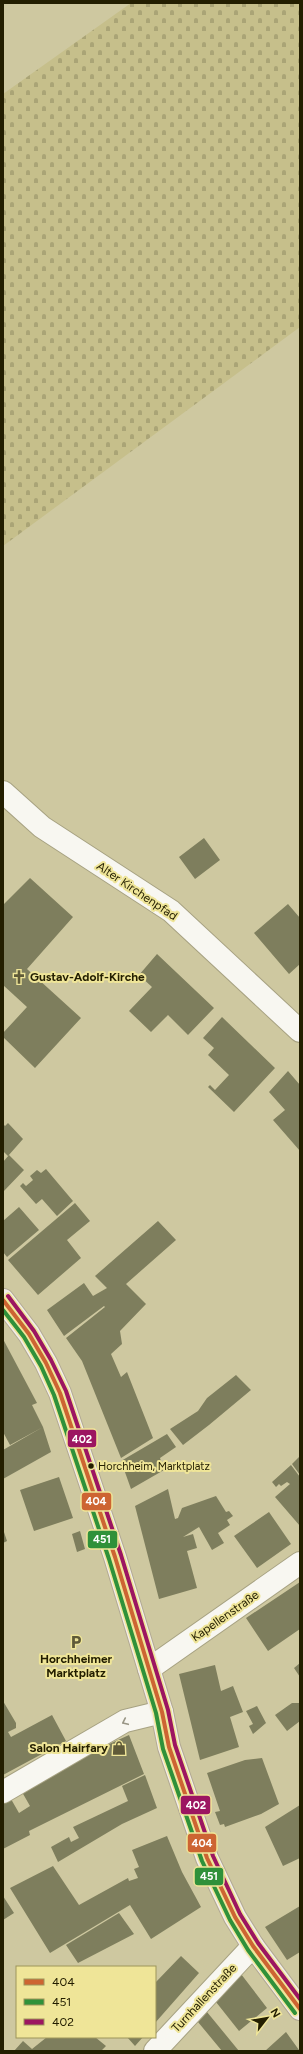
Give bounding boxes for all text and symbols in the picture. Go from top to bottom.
street label: Alter Kirchenpfad [94,859,180,923]
church icon: Gustav-Adolf-Kirche [11,969,27,985]
place label: Gustav-Adolf-Kirche [30,970,145,984]
line badge: 402 [67,1429,97,1448]
text: 402 [72,1433,92,1446]
place label: Horchheim, Marktplatz [98,1460,210,1473]
marker: Horchheim, Marktplatz [86,1461,96,1471]
line badge: 404 [81,1492,112,1511]
text: 404 [85,1495,107,1508]
line badge: 451 [87,1530,118,1549]
text: 451 [93,1533,111,1546]
street label: Kapellenstraße [189,1587,262,1644]
parking icon: Horchheimer Marktplatz [68,1634,84,1650]
place label: Horchheimer Marktplatz [40,1652,113,1680]
one-way arrow [122,1717,129,1725]
shop icon: Salon Hairfary [111,1740,127,1756]
place label: Salon Hairfary [29,1741,108,1755]
line badge: 402 [180,1795,211,1815]
text: 402 [186,1799,206,1812]
line badge: 404 [187,1833,217,1853]
text: 404 [191,1837,213,1850]
line badge: 451 [194,1867,224,1886]
text: 451 [200,1870,218,1883]
street label: Turnhallenstraße [169,1961,240,2035]
legend [16,1966,156,2038]
text: 404 [52,1975,75,1989]
text: 451 [52,1995,71,2009]
north arrow [247,1998,287,2038]
text: N [267,2006,283,2020]
text: 402 [52,2015,74,2029]

